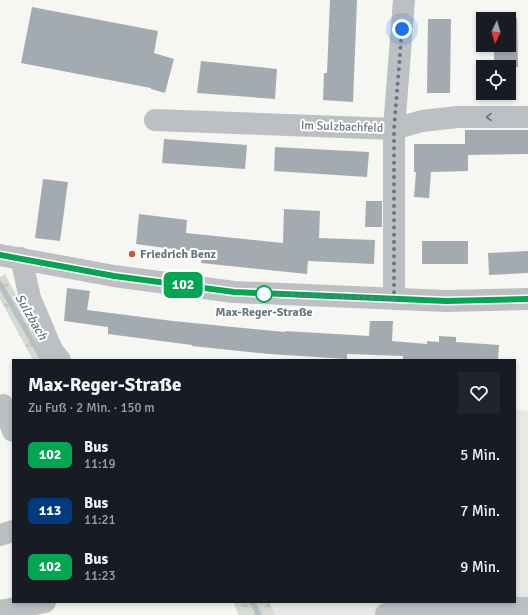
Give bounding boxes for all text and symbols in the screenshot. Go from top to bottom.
north arrow [476,12,516,52]
map controls [476,12,516,100]
your location [392,19,412,39]
button: locate [476,60,516,100]
one-way arrow [486,113,492,121]
street label: Im Sulzbachfeld [301,118,383,136]
place label: Friedrich Benz [140,247,216,262]
marker: Friedrich Benz [127,249,137,259]
line badge: 102 [160,272,206,298]
text: 102 [172,276,194,293]
marker: Max-Reger-Straße [255,285,273,303]
water label: Sulzbach [11,291,51,344]
place label: Max-Reger-Straße [216,305,313,320]
button: heart [458,372,500,414]
text: Max-Reger-Straße [28,373,182,397]
text: Zu Fuß · 2 Min. · 150 m [28,400,155,416]
text: Bus [84,438,108,456]
text: 102 [39,446,61,463]
text: 5 Min. [460,446,500,464]
text: 11:19 [84,456,116,472]
text: Bus [84,494,108,512]
text: 113 [39,502,61,519]
text: 7 Min. [460,502,500,520]
text: 11:21 [84,512,116,528]
text: Bus [84,550,108,568]
text: 102 [39,558,61,575]
text: 9 Min. [460,558,500,576]
text: 11:23 [84,568,116,584]

